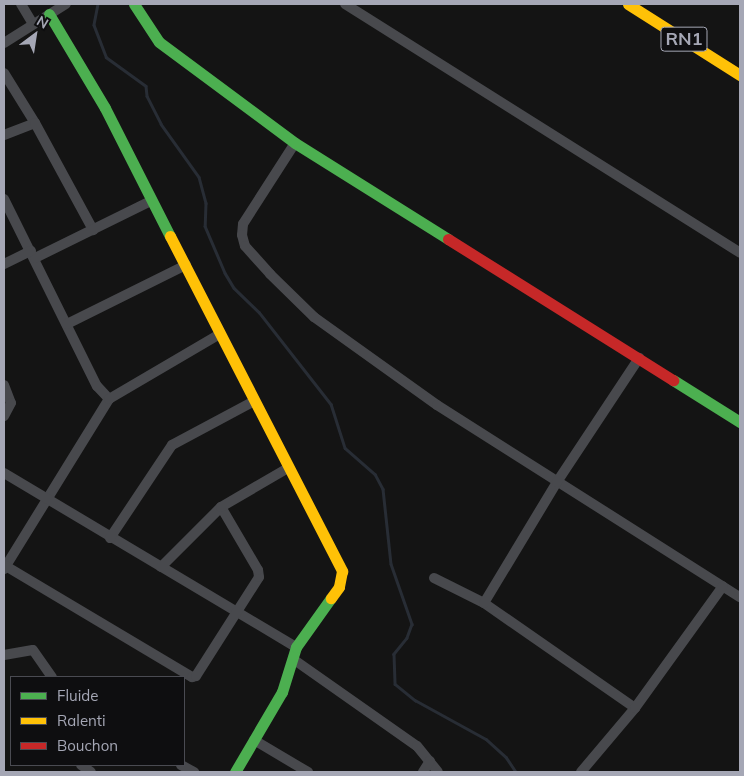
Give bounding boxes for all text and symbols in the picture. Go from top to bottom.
north arrow [10,10,60,60]
text: N [34,12,52,33]
road number: RN1 [660,23,708,54]
legend [10,676,185,766]
text: Fluide [57,686,98,705]
text: Ralenti [57,711,106,730]
text: Bouchon [57,736,118,755]

